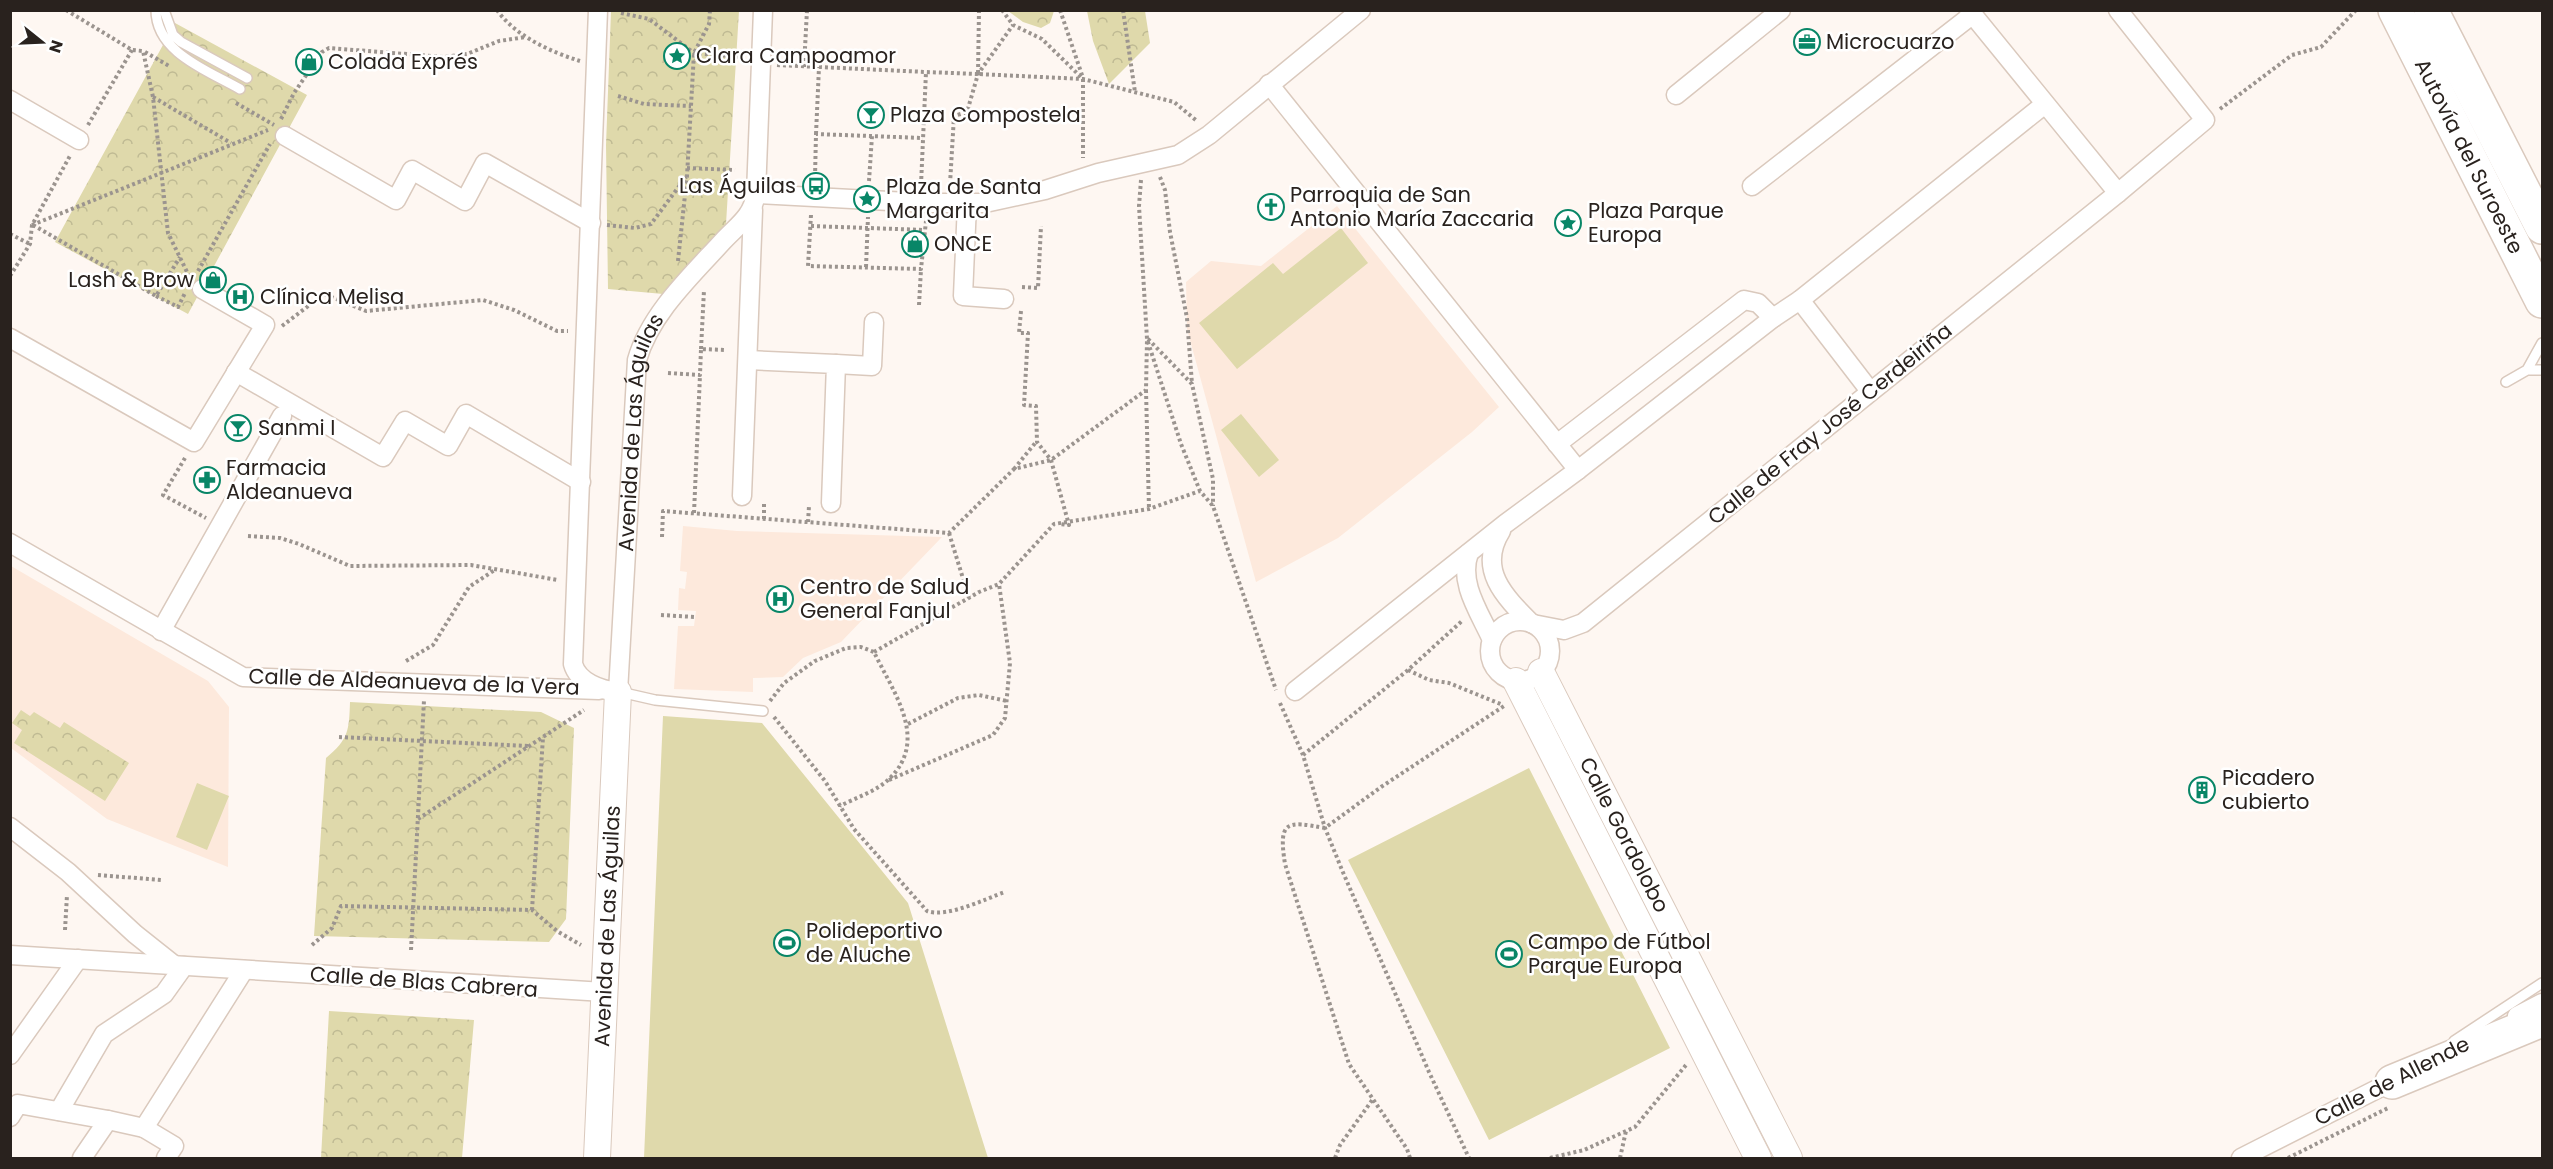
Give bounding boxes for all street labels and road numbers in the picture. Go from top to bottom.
street label: Autovía del Suroeste [2408,54,2531,259]
street label: Avenida de Las Águilas [611,307,670,552]
street label: Calle de Fray José Cerdeiriña [1701,316,1958,531]
street label: Calle de Aldeanueva de la Vera [248,661,580,702]
street label: Calle Gordolobo [1573,752,1676,918]
street label: Avenida de Las Águilas [587,805,627,1048]
street label: Calle de Blas Cabrera [309,959,539,1004]
street label: Calle de Allende [2309,1029,2474,1132]

